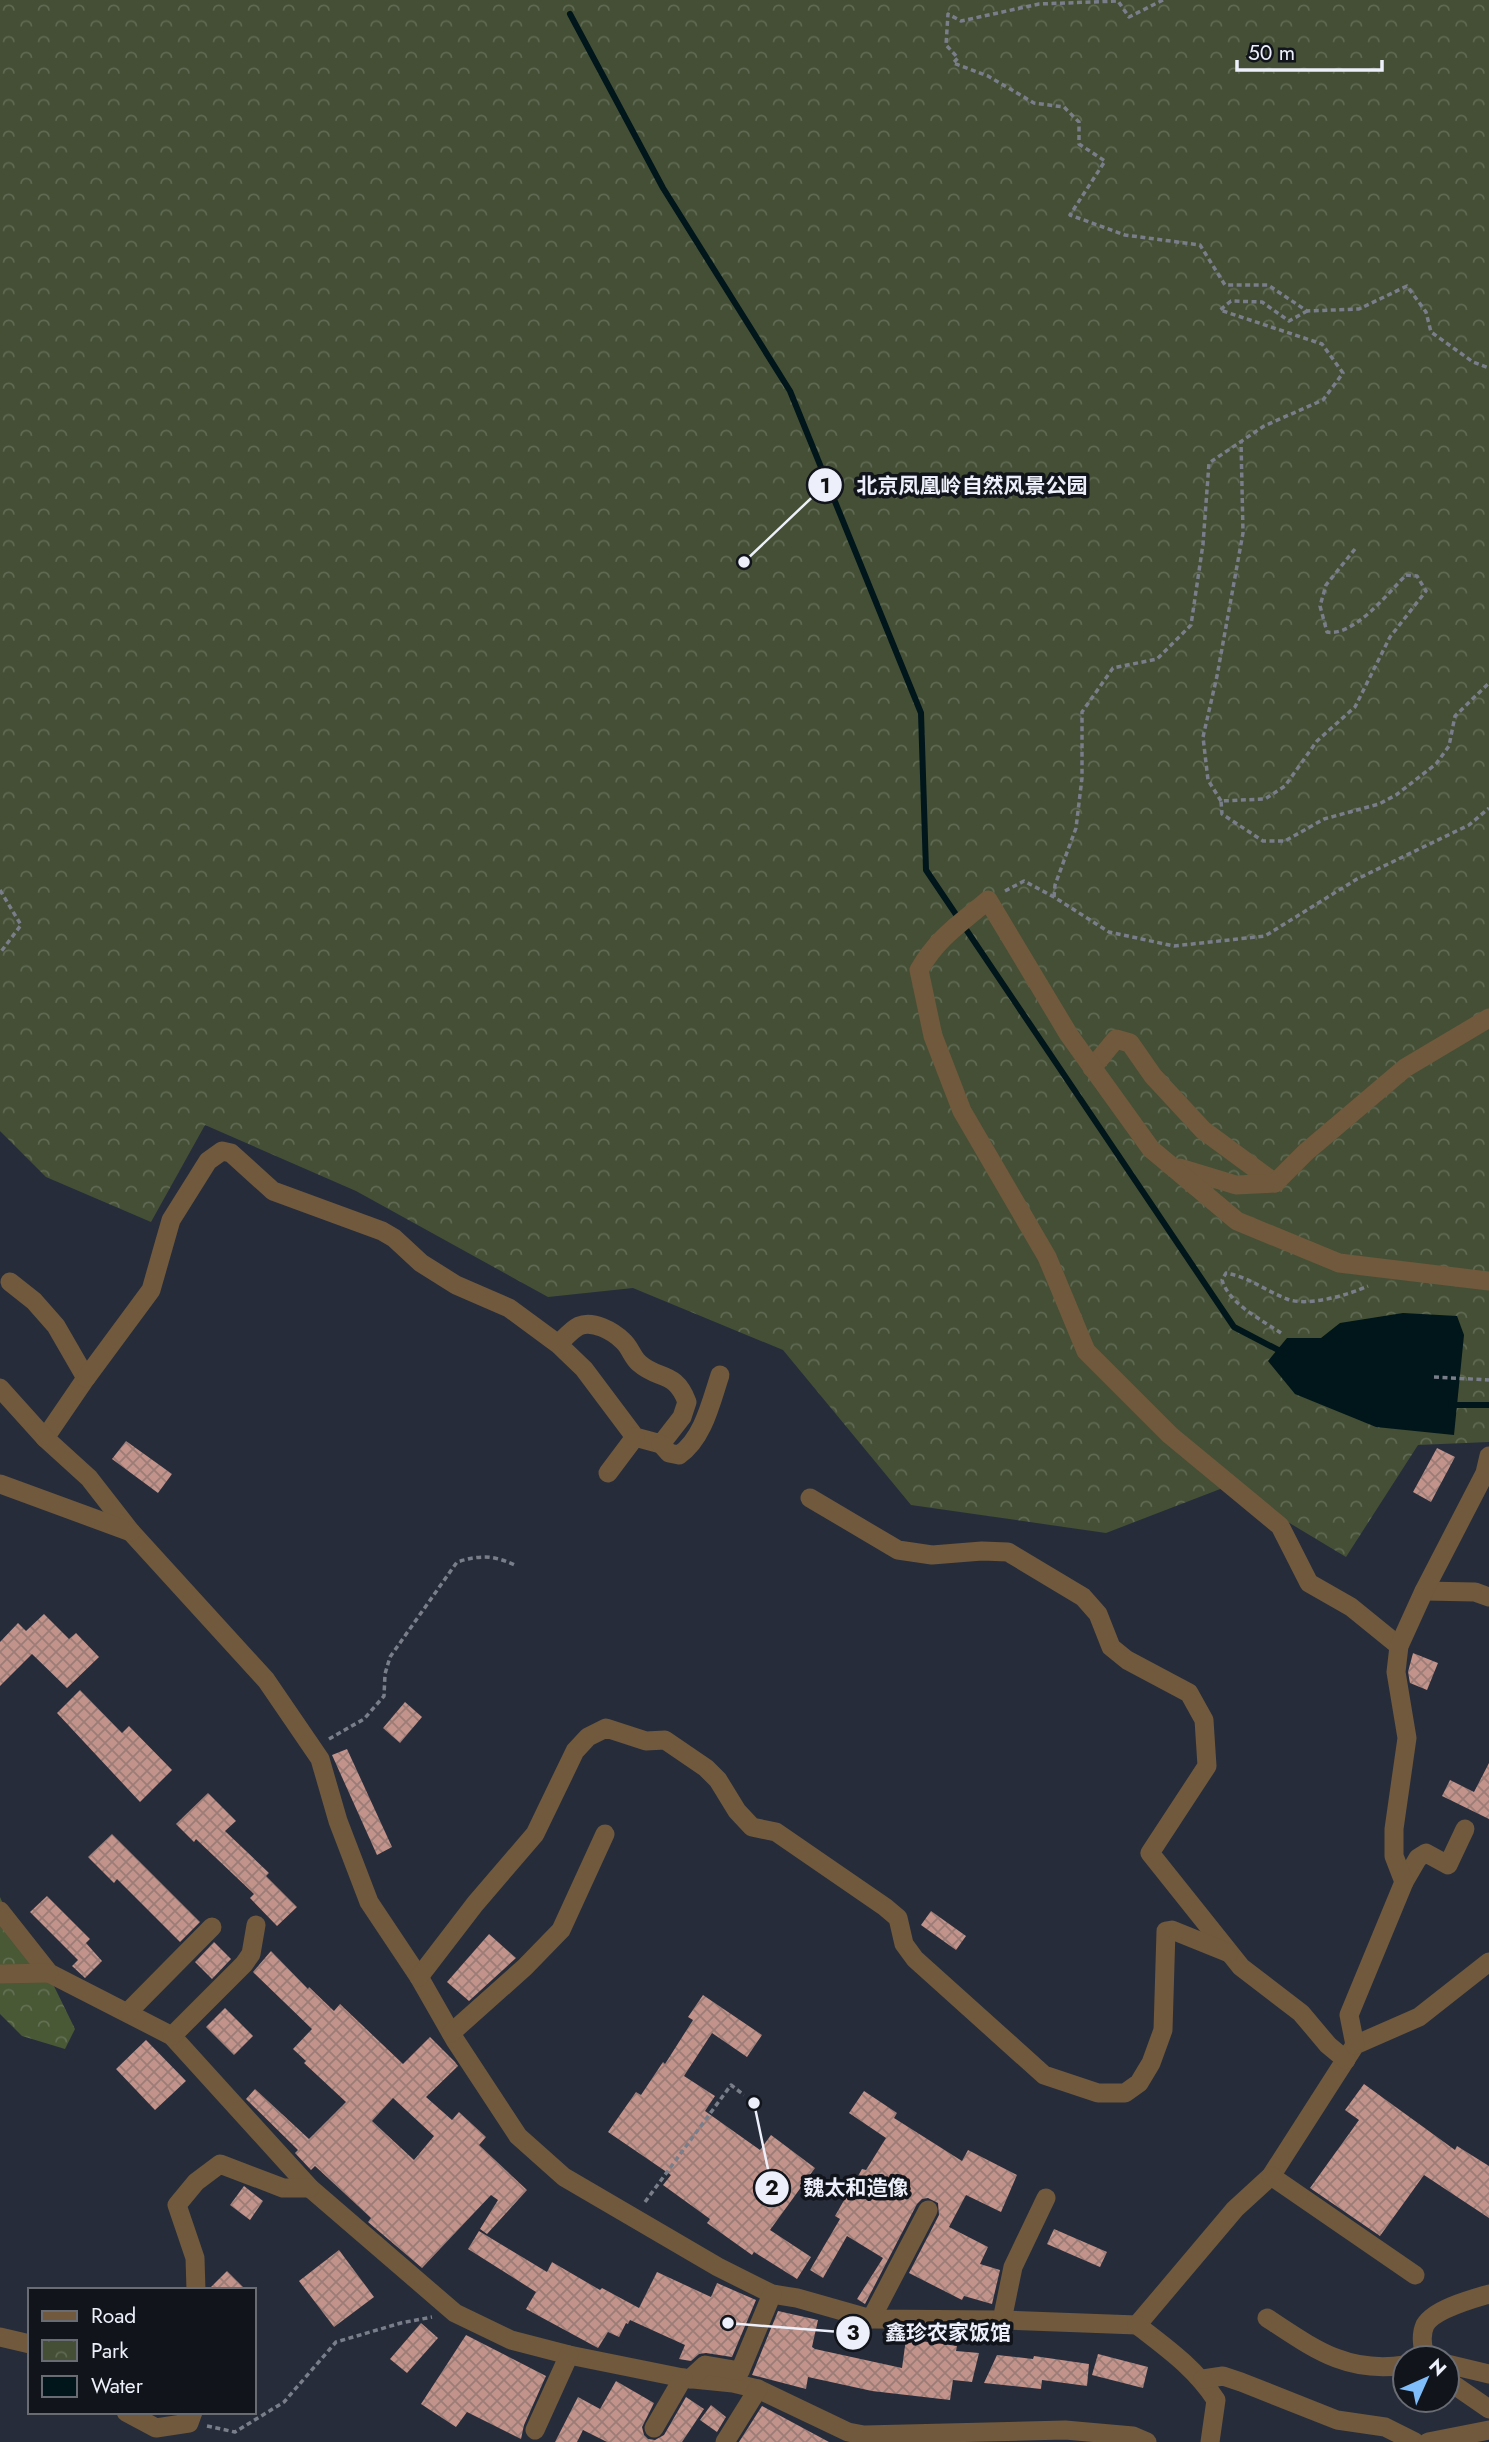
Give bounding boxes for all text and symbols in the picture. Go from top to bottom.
scale bar [1237,28,1382,72]
text: 50 m [1248,38,1295,68]
callout: 北京凤凰岭自然风景公园 [808,464,1102,506]
text: 1 [820,471,830,501]
text: 北京凤凰岭自然风景公园 [857,471,1088,501]
callout: 魏太和造像 [754,2167,922,2209]
text: 2 [765,2173,779,2203]
text: 魏太和造像 [804,2173,909,2203]
legend [28,2288,256,2414]
text: Road [91,2301,136,2331]
callout: 鑫珍农家饭馆 [836,2312,1025,2354]
text: 3 [846,2318,860,2348]
text: 鑫珍农家饭馆 [885,2318,1011,2348]
text: Park [91,2336,129,2366]
north arrow [1391,2344,1461,2414]
text: N [1423,2352,1453,2382]
text: Water [91,2371,144,2401]

